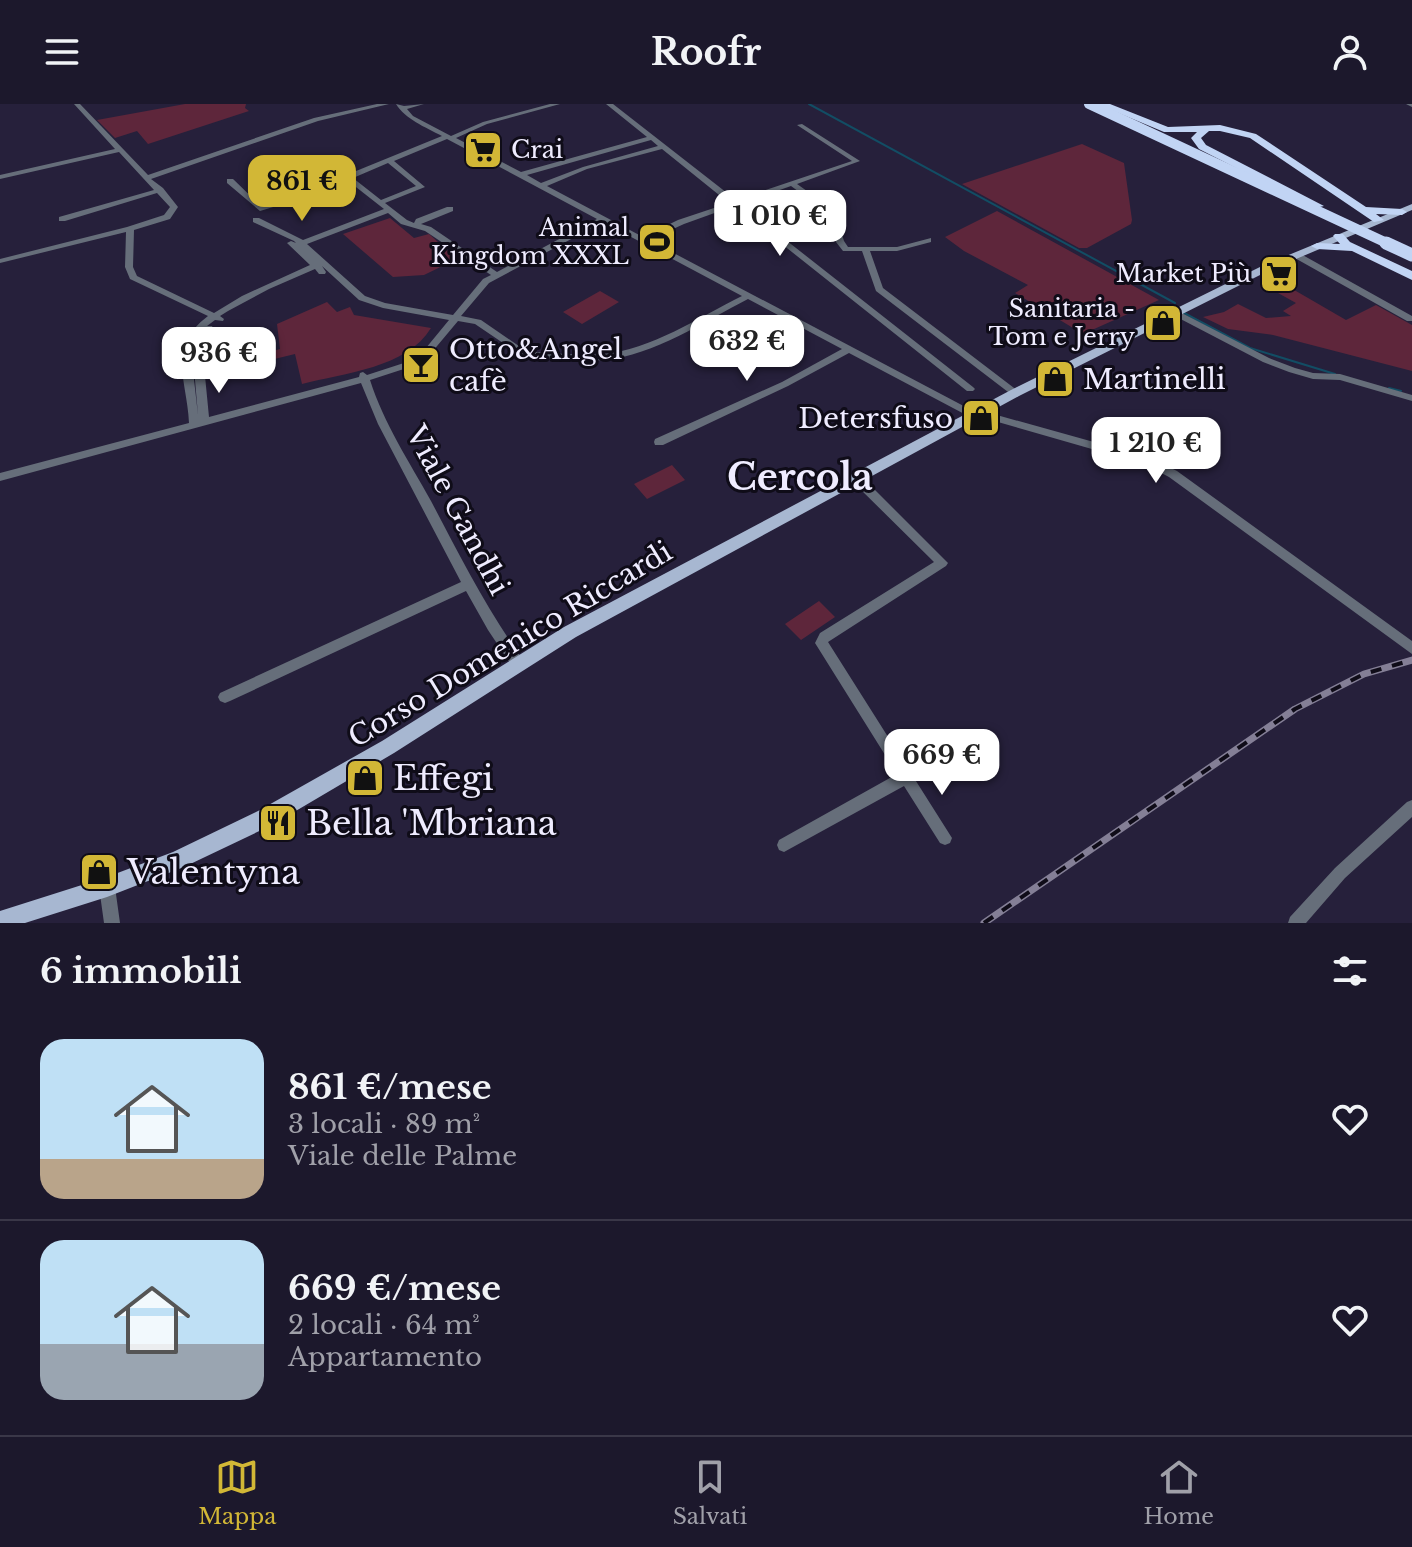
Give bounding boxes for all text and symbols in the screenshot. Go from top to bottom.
icon: menu [40,30,84,74]
text: Roofr [651,30,761,75]
icon: person [1328,30,1372,74]
supermarket icon: Crai [462,129,504,171]
place label: Crai [511,135,563,164]
pin: 861 € [246,155,358,223]
text: 861 € [266,165,338,197]
pin: 1 010 € [706,190,854,258]
text: 1 010 € [732,200,828,232]
place label: Animal Kingdom XXXL [431,213,629,270]
sports icon: Animal Kingdom XXXL [636,221,678,263]
supermarket icon: Market Più [1258,253,1300,295]
place label: Market Più [1116,259,1251,288]
place label: Sanitaria - Tom e Jerry [989,294,1136,351]
shop icon: Sanitaria - Tom e Jerry [1142,302,1184,344]
pin: 632 € [691,315,803,383]
text: 632 € [708,325,786,357]
pin: 936 € [163,327,275,395]
place label: Otto&Angel cafè [449,332,622,399]
text: 936 € [180,337,258,369]
bar icon: Otto&Angel cafè [400,344,442,386]
shop icon: Martinelli [1034,358,1076,400]
place label: Martinelli [1083,362,1226,397]
shop icon: Detersfuso [960,397,1002,439]
place label: Detersfuso [798,401,953,436]
pin: 1 210 € [1082,417,1230,485]
street label: Viale Gandhi [398,419,517,601]
text: 1 210 € [1110,427,1202,459]
district label: Cercola [727,455,873,500]
street label: Corso Domenico Riccardi [342,534,678,755]
pin: 669 € [886,729,998,797]
text: 669 € [902,739,982,771]
shop icon: Effegi [344,757,386,799]
place label: Effegi [393,757,494,799]
restaurant icon: Bella 'Mbriana [257,802,299,844]
place label: Bella 'Mbriana [306,802,557,844]
shop icon: Valentyna [78,851,120,893]
place label: Valentyna [126,851,300,893]
icon: filters [1328,949,1372,993]
text: 6 immobili [40,950,241,992]
text: 861 €/mese [288,1066,492,1108]
icon: home [104,1071,200,1167]
icon: heart [1328,1097,1372,1141]
text: 3 locali · 89 m² [288,1108,480,1140]
text: Viale delle Palme [288,1140,517,1172]
text: 669 €/mese [288,1267,501,1309]
icon: home [104,1272,200,1368]
icon: heart [1328,1298,1372,1342]
text: 2 locali · 64 m² [288,1309,480,1341]
text: Appartamento [288,1341,482,1373]
tab: Mappa [198,1455,276,1530]
tab: Salvati [673,1455,747,1530]
tab: Home [1144,1455,1214,1530]

